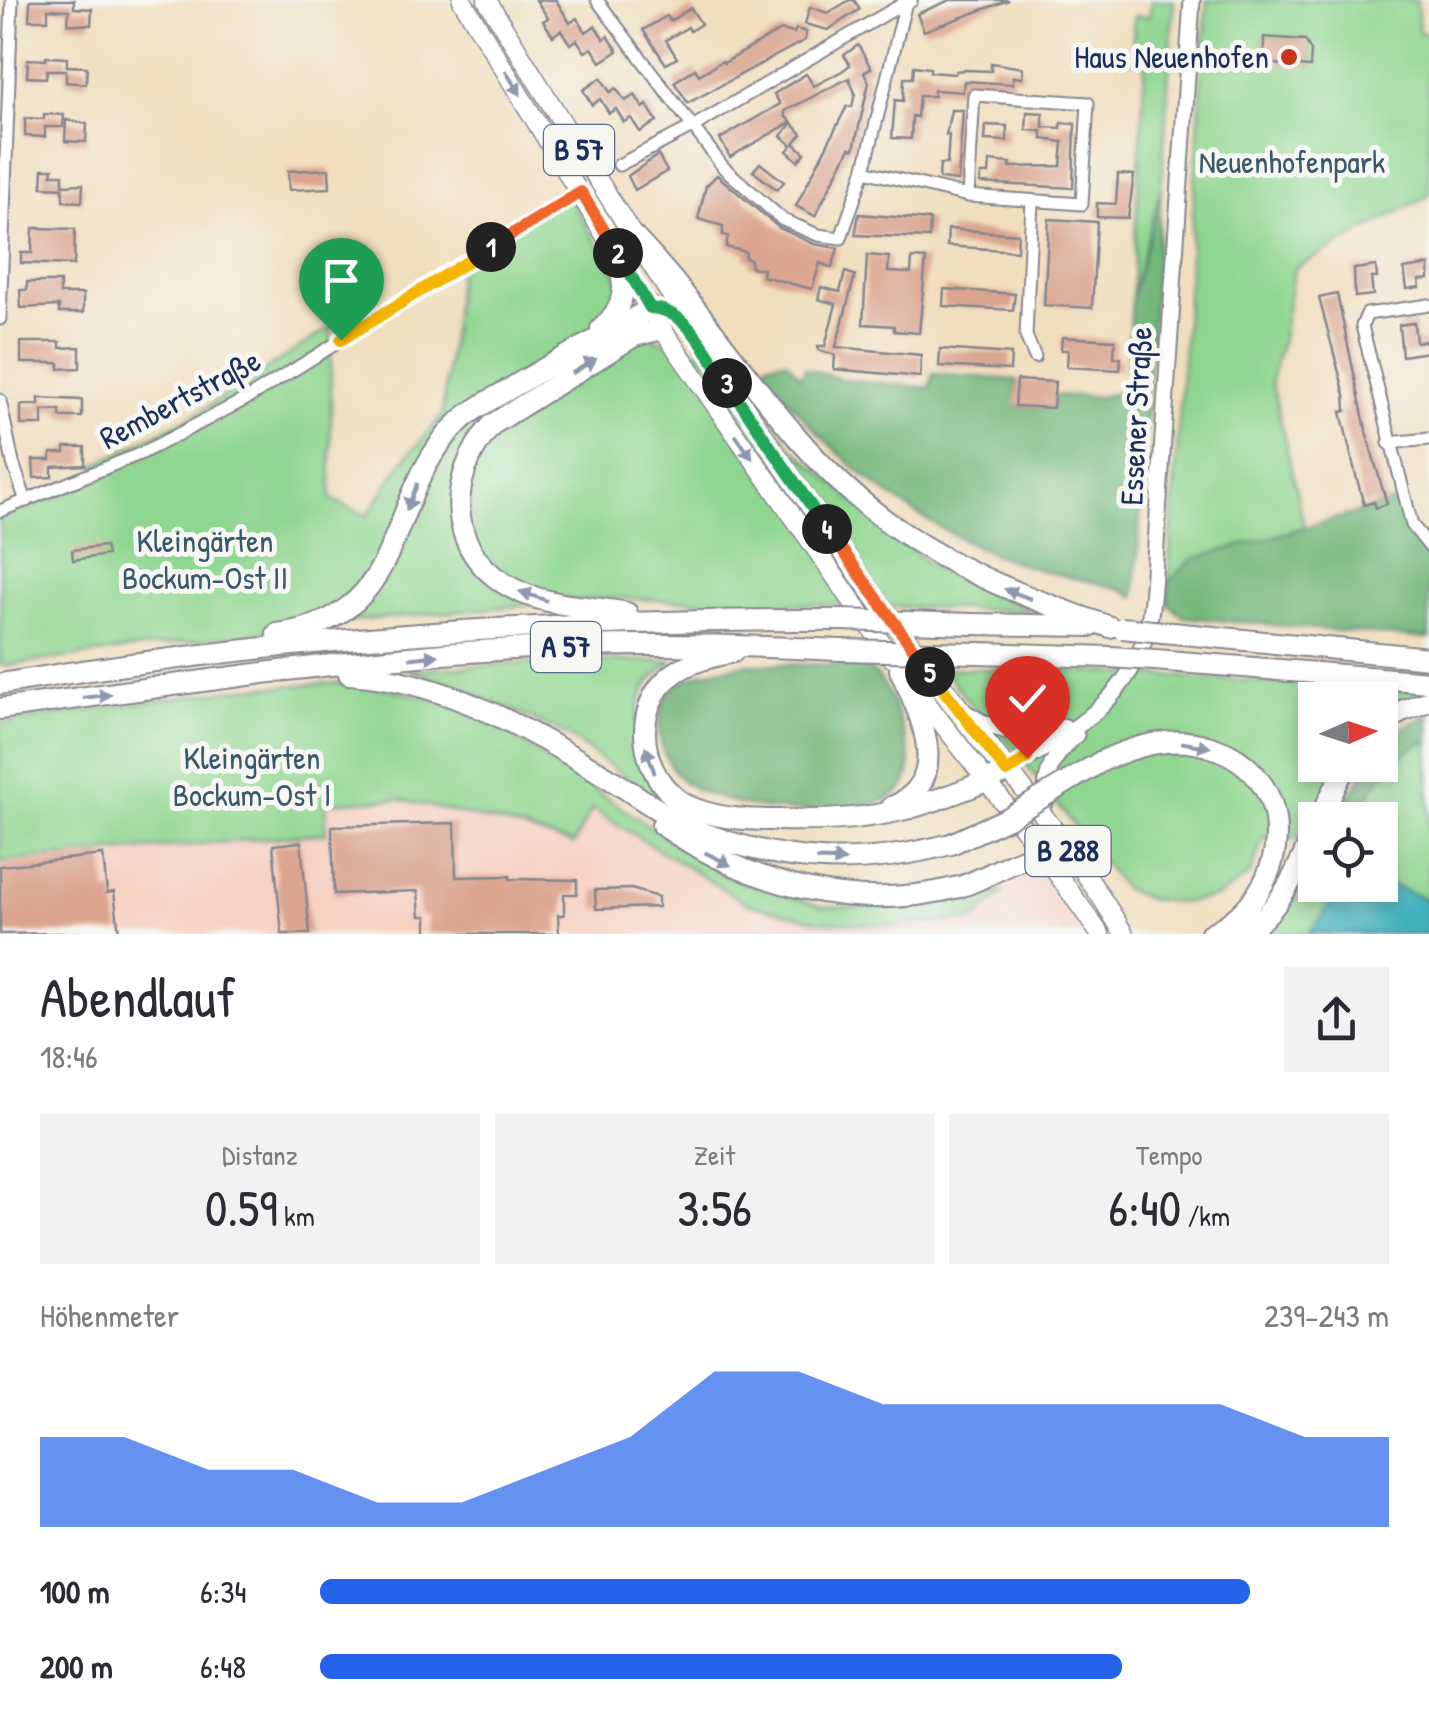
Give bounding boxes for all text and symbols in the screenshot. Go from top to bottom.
place label: Haus Neuenhofen [1074,35,1269,78]
marker: Haus Neuenhofen [1278,46,1300,68]
one-way arrow [504,69,522,97]
road number: B 57 [544,125,614,175]
park label: Neuenhofenpark [1199,140,1385,183]
pin: 1 [466,222,516,272]
text: 1 [486,228,496,266]
pin: 2 [593,228,643,278]
text: 2 [611,234,625,272]
pin [299,238,384,341]
icon: arrive [314,253,369,308]
street label: Essener Straße [1109,325,1162,506]
street label: Rembertstraße [92,338,268,459]
one-way arrow [570,358,598,375]
pin: 3 [702,358,752,408]
text: 3 [721,364,733,402]
one-way arrow [734,433,753,460]
one-way arrow [403,483,419,513]
pin: 4 [802,504,852,554]
text: 4 [822,510,832,548]
park label: Kleingärten Bockum-Ost II [122,519,288,599]
one-way arrow [1003,586,1033,601]
one-way arrow [518,588,548,603]
road number: A 57 [531,622,601,672]
pin: 5 [905,647,955,697]
one-way arrow [408,648,440,664]
text: 5 [924,653,936,691]
pin [985,656,1070,759]
icon: check [1000,671,1055,726]
north arrow [1298,682,1398,782]
map controls [1298,682,1398,902]
one-way arrow [81,688,113,704]
park label: Kleingärten Bockum-Ost I [173,736,331,816]
one-way arrow [1181,738,1212,753]
one-way arrow [642,745,657,775]
button: locate [1298,802,1398,902]
road number: B 288 [1026,826,1110,876]
one-way arrow [703,850,732,867]
one-way arrow [816,852,848,868]
text: Abendlauf [40,960,236,1034]
button: share [1284,967,1389,1072]
text: 18:46 [40,1035,98,1078]
text: Distanz [222,1136,298,1174]
text: Zeit [694,1136,735,1174]
text: Tempo [1136,1136,1202,1174]
text: 0.59 [205,1174,278,1242]
text: 3:56 [677,1174,752,1242]
text: 6:40 [1108,1174,1181,1242]
text: km [278,1197,315,1235]
text: /km [1181,1197,1230,1235]
text: Höhenmeter [40,1294,179,1337]
text: 239–243 m [1264,1294,1389,1337]
text: 100 m [40,1570,109,1613]
text: 6:34 [200,1570,247,1613]
text: 200 m [40,1645,113,1688]
text: 6:48 [200,1645,246,1688]

